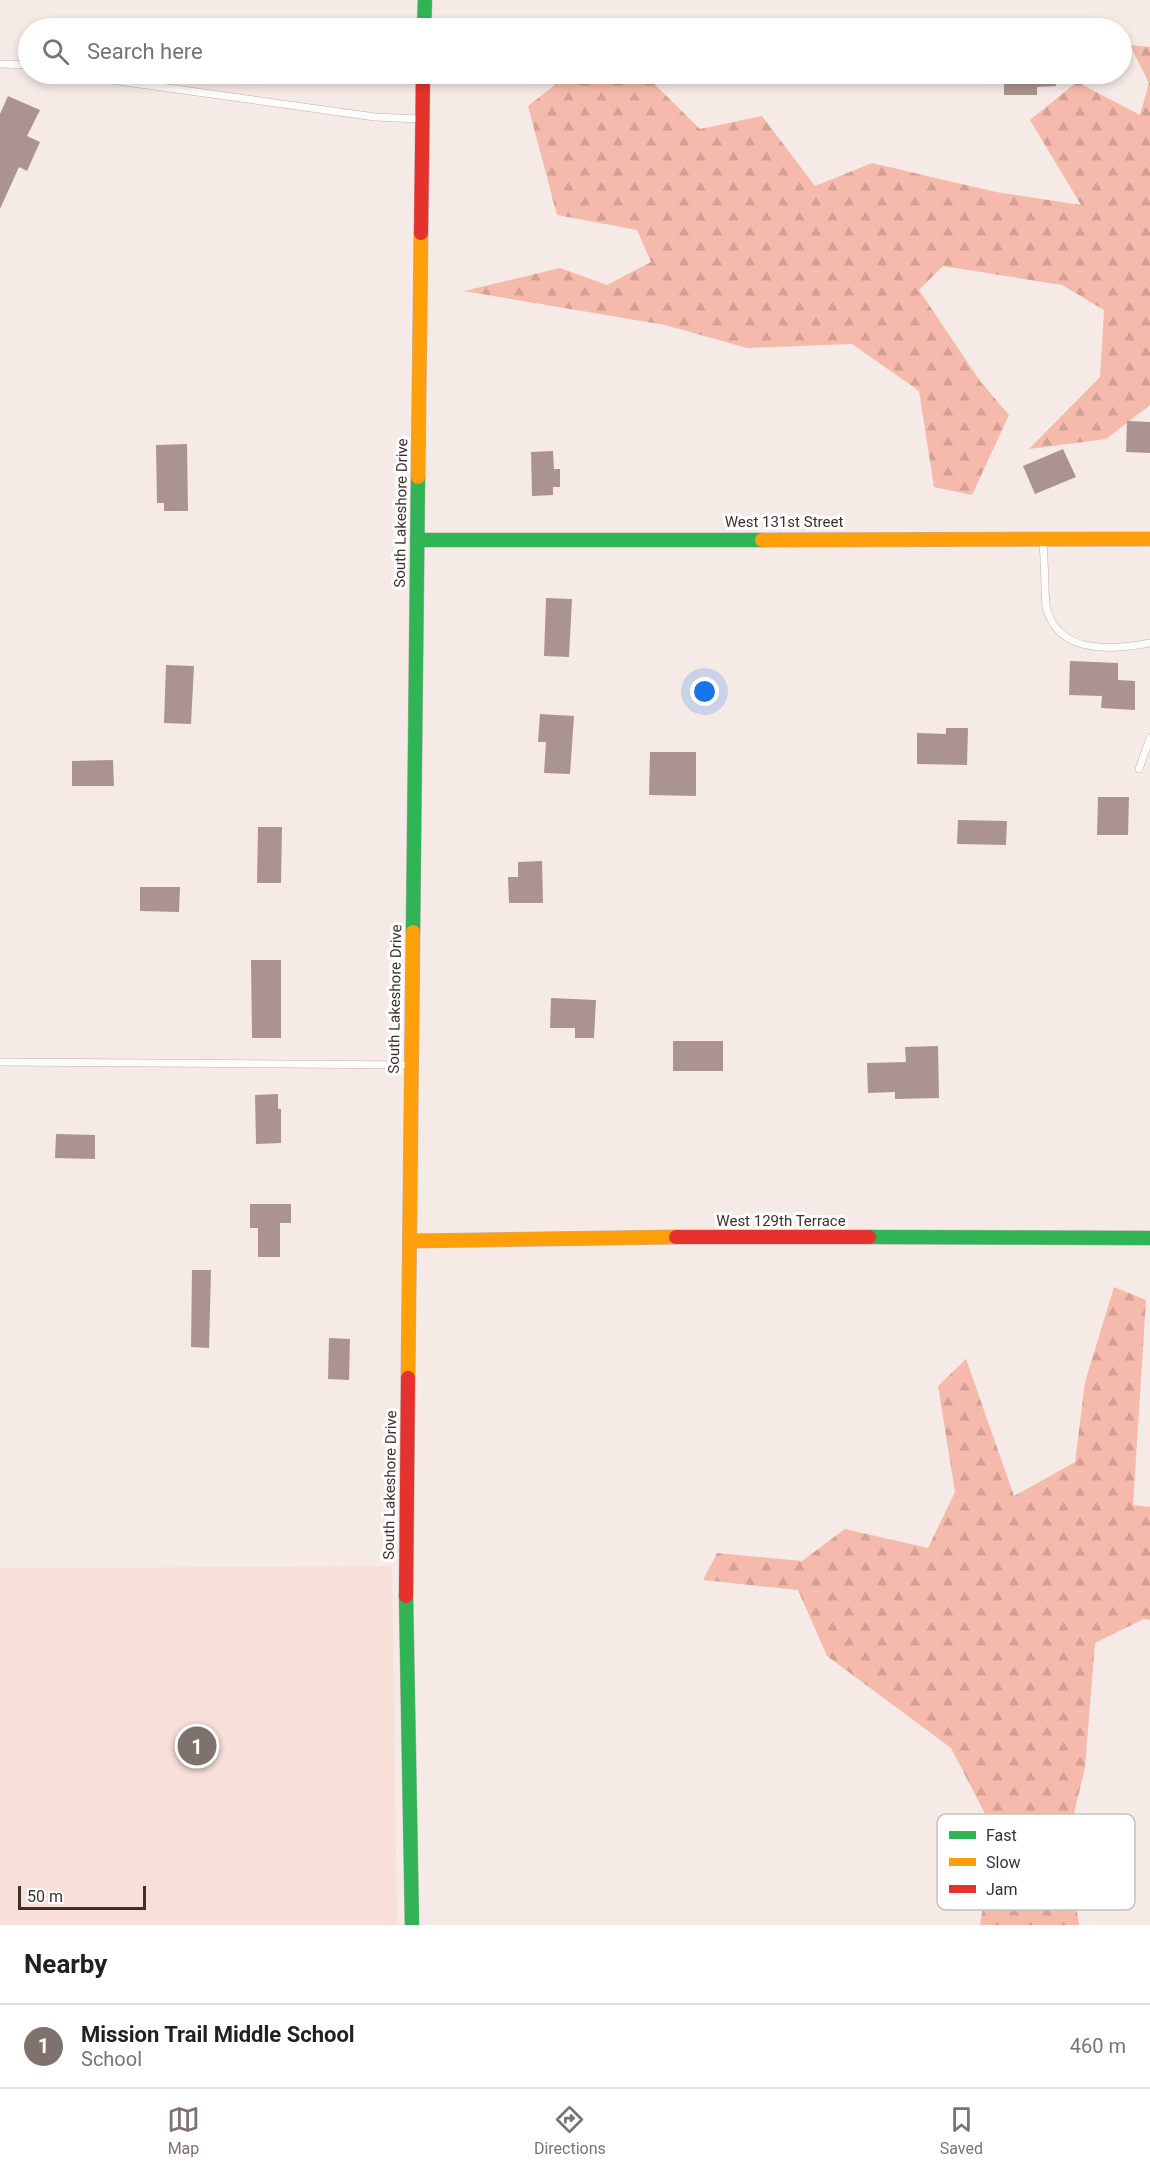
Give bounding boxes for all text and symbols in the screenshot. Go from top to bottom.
search box [18,18,1132,84]
icon: search [39,35,72,68]
text: Search here [87,39,203,64]
street label: South Lakeshore Drive [391,438,411,588]
street label: West 131st Street [725,513,843,531]
your location [690,677,719,706]
street label: South Lakeshore Drive [385,924,405,1074]
street label: West 129th Terrace [716,1212,846,1230]
street label: South Lakeshore Drive [380,1410,400,1560]
pin: 1 [178,1724,216,1768]
legend [937,1814,1135,1910]
text: Fast [986,1826,1017,1845]
text: Slow [986,1853,1021,1872]
text: Jam [986,1880,1018,1899]
scale bar [18,1883,146,1910]
text: 50 m [27,1887,63,1906]
text: Nearby [24,1949,107,1979]
text: Mission Trail Middle School [81,2022,355,2047]
text: 1 [38,2034,49,2058]
text: 460 m [1070,2034,1126,2058]
text: School [81,2047,142,2071]
tab: Map [167,2103,200,2158]
tab: Directions [534,2103,606,2158]
tab: Saved [940,2103,983,2158]

